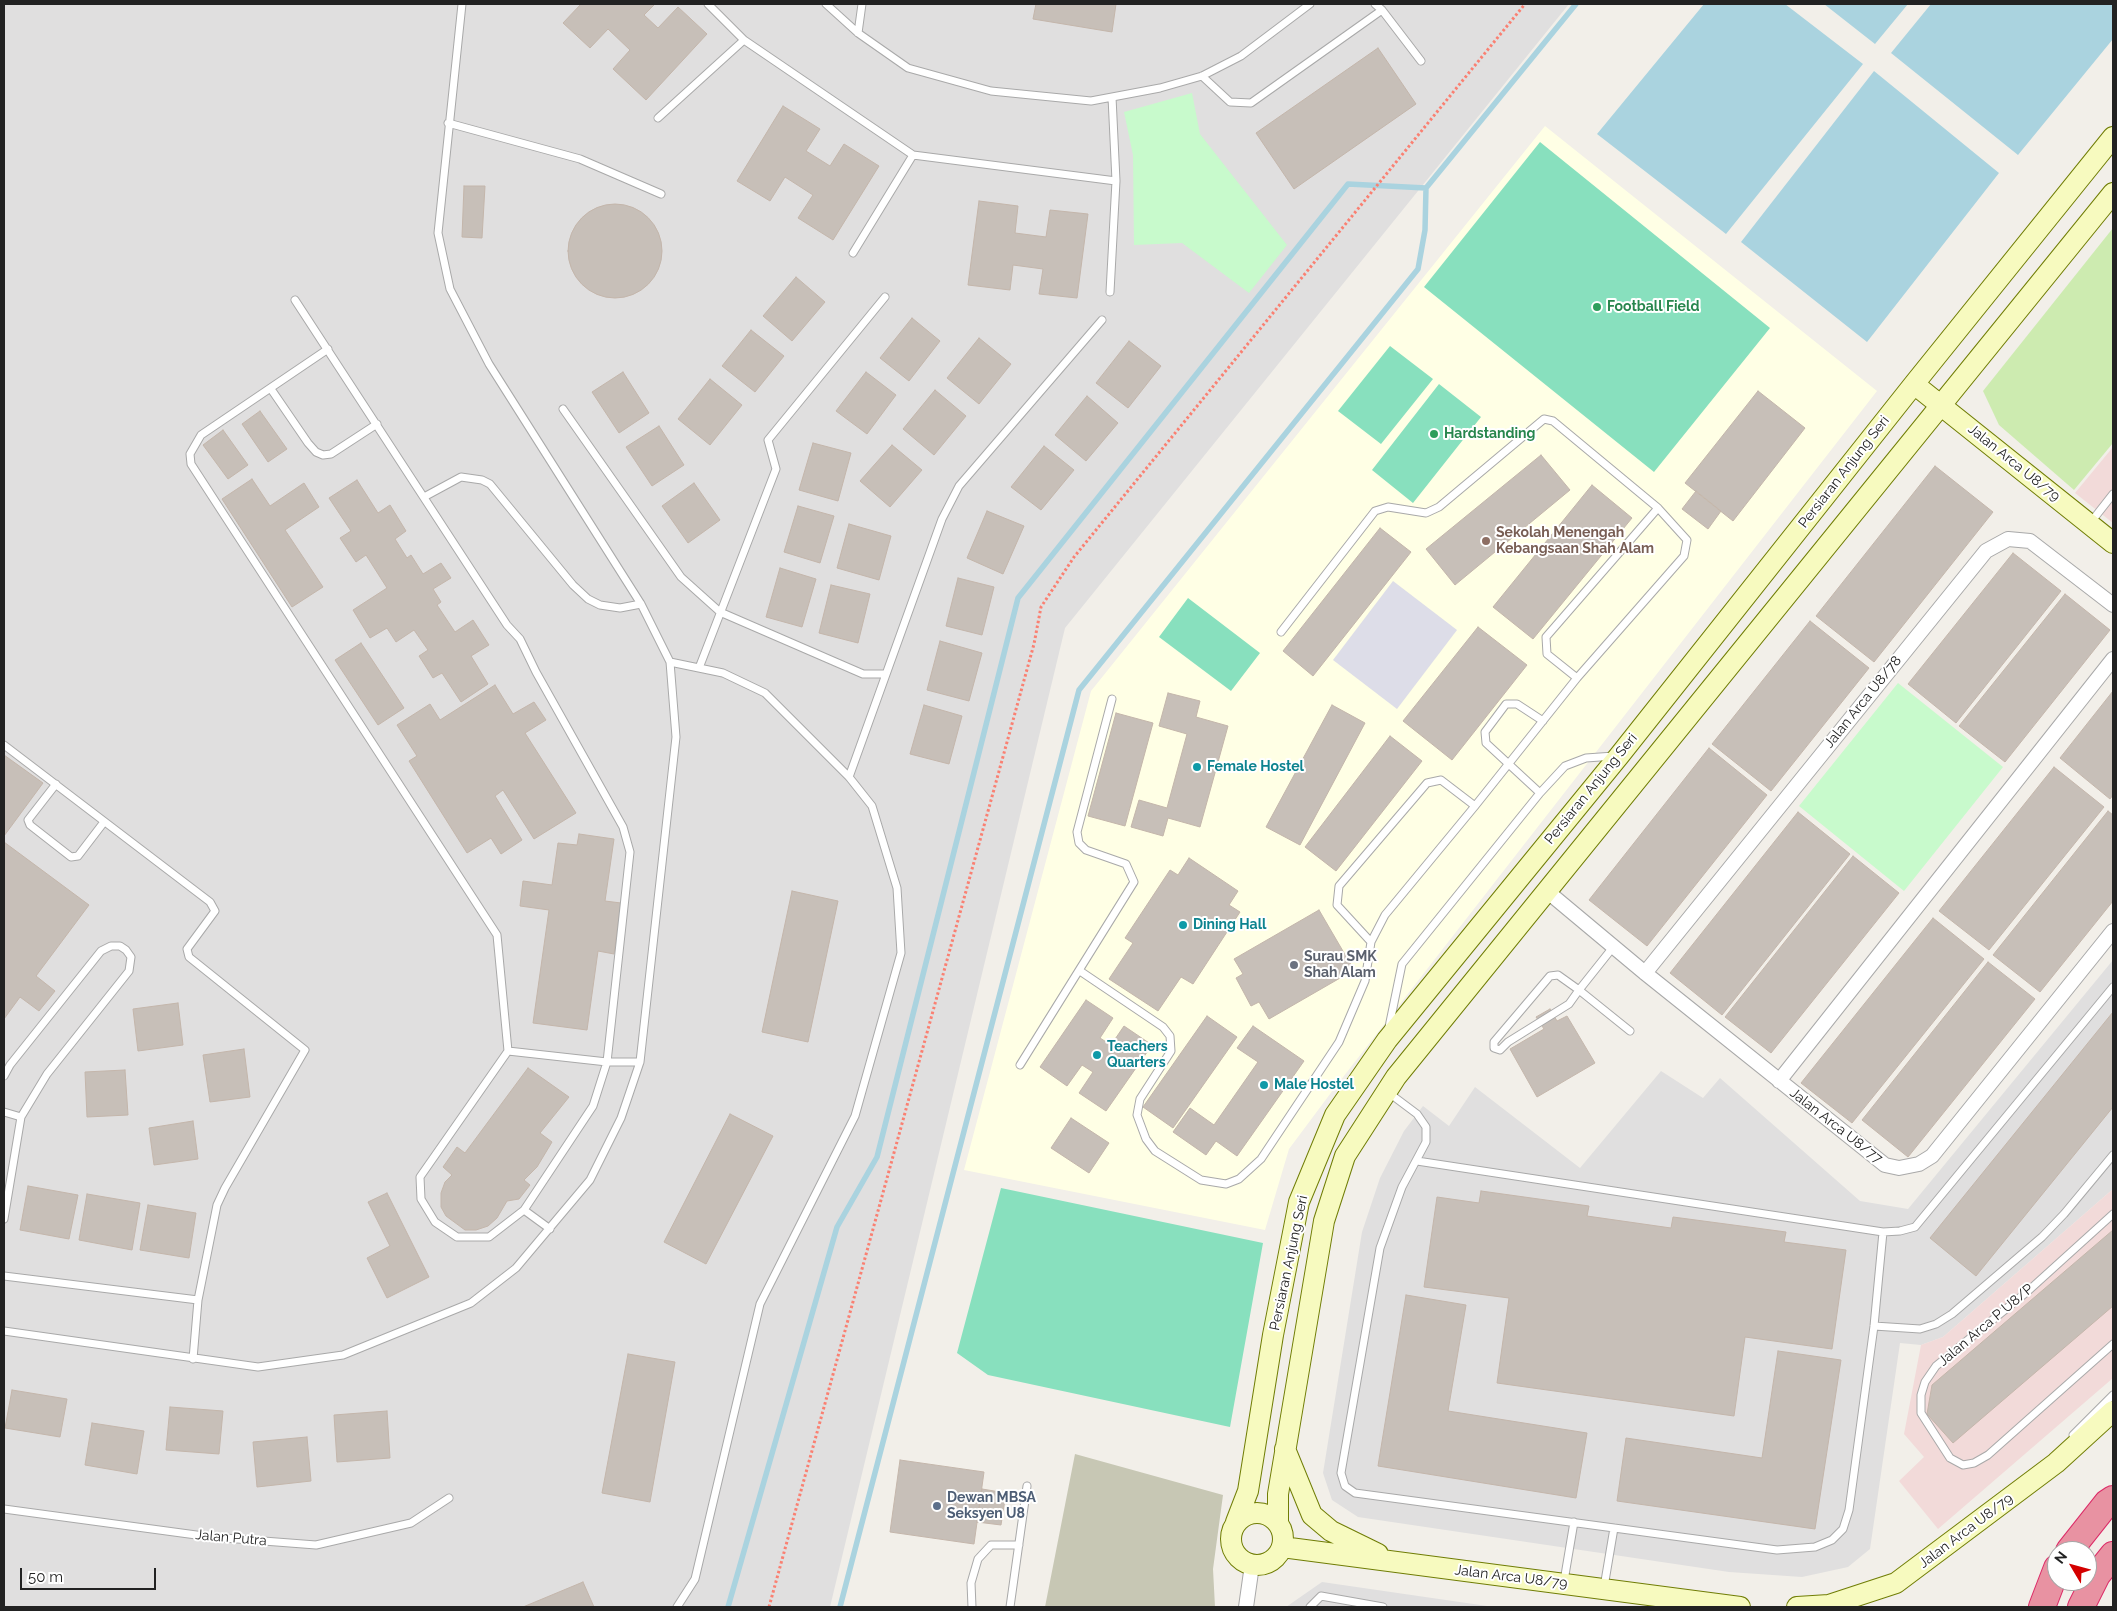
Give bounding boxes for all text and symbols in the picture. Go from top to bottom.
place label: Football Field [1607,299,1699,315]
marker: Football Field [1591,301,1603,313]
street label: Persiaran Anjung Seri [1795,413,1893,531]
street label: Jalan Arca U8/79 [1965,421,2063,505]
place label: Hardstanding [1444,426,1535,442]
marker: Hardstanding [1428,428,1440,440]
place label: Sekolah Menengah Kebangsaan Shah Alam [1496,525,1654,558]
marker: Sekolah Menengah Kebangsaan Shah Alam [1480,535,1492,547]
street label: Jalan Arca U8/78 [1821,653,1905,751]
street label: Persiaran Anjung Seri [1541,730,1641,848]
place label: Female Hostel [1207,759,1304,775]
marker: Female Hostel [1191,761,1203,773]
place label: Dining Hall [1193,917,1267,933]
marker: Dining Hall [1177,919,1189,931]
place label: Surau SMK Shah Alam [1304,949,1377,982]
marker: Surau SMK Shah Alam [1288,959,1300,971]
place label: Teachers Quarters [1107,1039,1168,1072]
marker: Teachers Quarters [1091,1049,1103,1061]
place label: Male Hostel [1274,1077,1354,1093]
marker: Male Hostel [1258,1079,1270,1091]
street label: Jalan Arca U8/77 [1786,1085,1886,1167]
street label: Persiaran Anjung Seri [1266,1194,1312,1332]
street label: Jalan Arca P U8/P [1935,1280,2037,1370]
place label: Dewan MBSA Seksyen U8 [947,1490,1036,1522]
street label: Jalan Arca U8/79 [1916,1490,2016,1572]
marker: Dewan MBSA Seksyen U8 [931,1500,943,1512]
street label: Jalan Putra [195,1527,267,1549]
north arrow [2047,1541,2097,1591]
text: N [2051,1548,2070,1567]
scale bar [22,1558,159,1590]
street label: Jalan Arca U8/79 [1454,1562,1568,1592]
text: 50 m [28,1568,63,1586]

